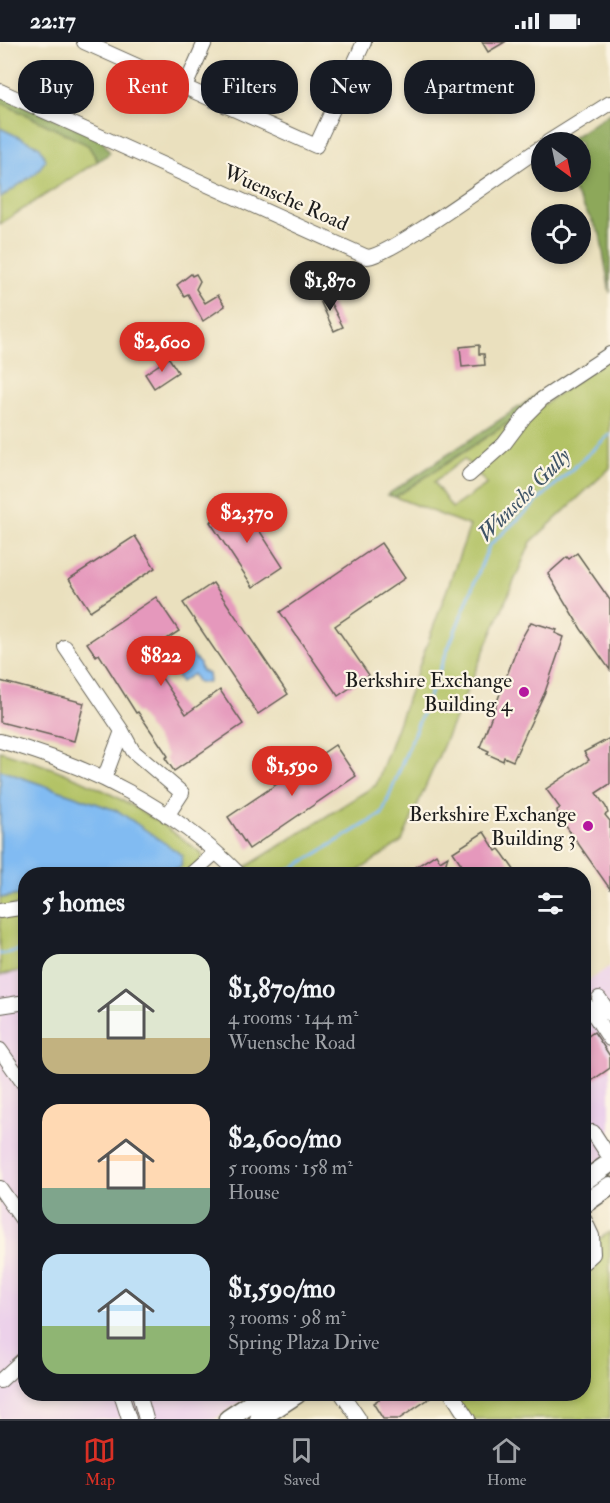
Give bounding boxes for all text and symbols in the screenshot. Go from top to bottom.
text: 22:17 [30,7,76,35]
chip: Buy [18,60,94,114]
chip: Rent [106,60,189,114]
chip: Filters [201,60,298,114]
chip: New [310,60,392,114]
chip: Apartment [404,60,535,114]
north arrow [531,132,591,192]
map controls [531,132,591,264]
street label: Wuensche Road [218,158,353,238]
button: locate [531,204,591,264]
pin: $1,870 [281,261,379,312]
text: $1,870 [304,268,356,293]
pin: $2,600 [113,322,211,373]
text: $2,600 [134,329,190,354]
water label: Wunsche Gully [471,442,577,548]
pin: $2,370 [198,493,296,544]
text: $2,370 [220,500,274,525]
pin: $822 [125,636,197,687]
text: $822 [141,643,182,668]
place label: Berkshire Exchange Building 4 [345,667,514,718]
marker: Berkshire Exchange Building 4 [517,685,531,699]
pin: $1,590 [243,746,341,797]
text: $1,590 [266,753,318,778]
place label: Berkshire Exchange Building 3 [409,801,576,852]
marker: Berkshire Exchange Building 3 [581,819,595,833]
text: 5 homes [42,887,125,919]
icon: filters [534,887,567,920]
text: $1,870/mo [228,973,335,1005]
icon: home [90,978,162,1050]
text: 4 rooms · 144 m² [228,1005,358,1030]
text: Wuensche Road [228,1030,356,1055]
text: $2,600/mo [228,1123,341,1155]
icon: home [90,1128,162,1200]
text: 5 rooms · 158 m² [228,1155,353,1180]
text: House [228,1180,279,1205]
text: $1,590/mo [228,1273,335,1305]
icon: home [90,1278,162,1350]
text: 3 rooms · 98 m² [228,1305,346,1330]
text: Spring Plaza Drive [228,1330,379,1355]
tab: Map [83,1434,116,1490]
tab: Saved [283,1434,320,1490]
tab: Home [487,1434,527,1490]

